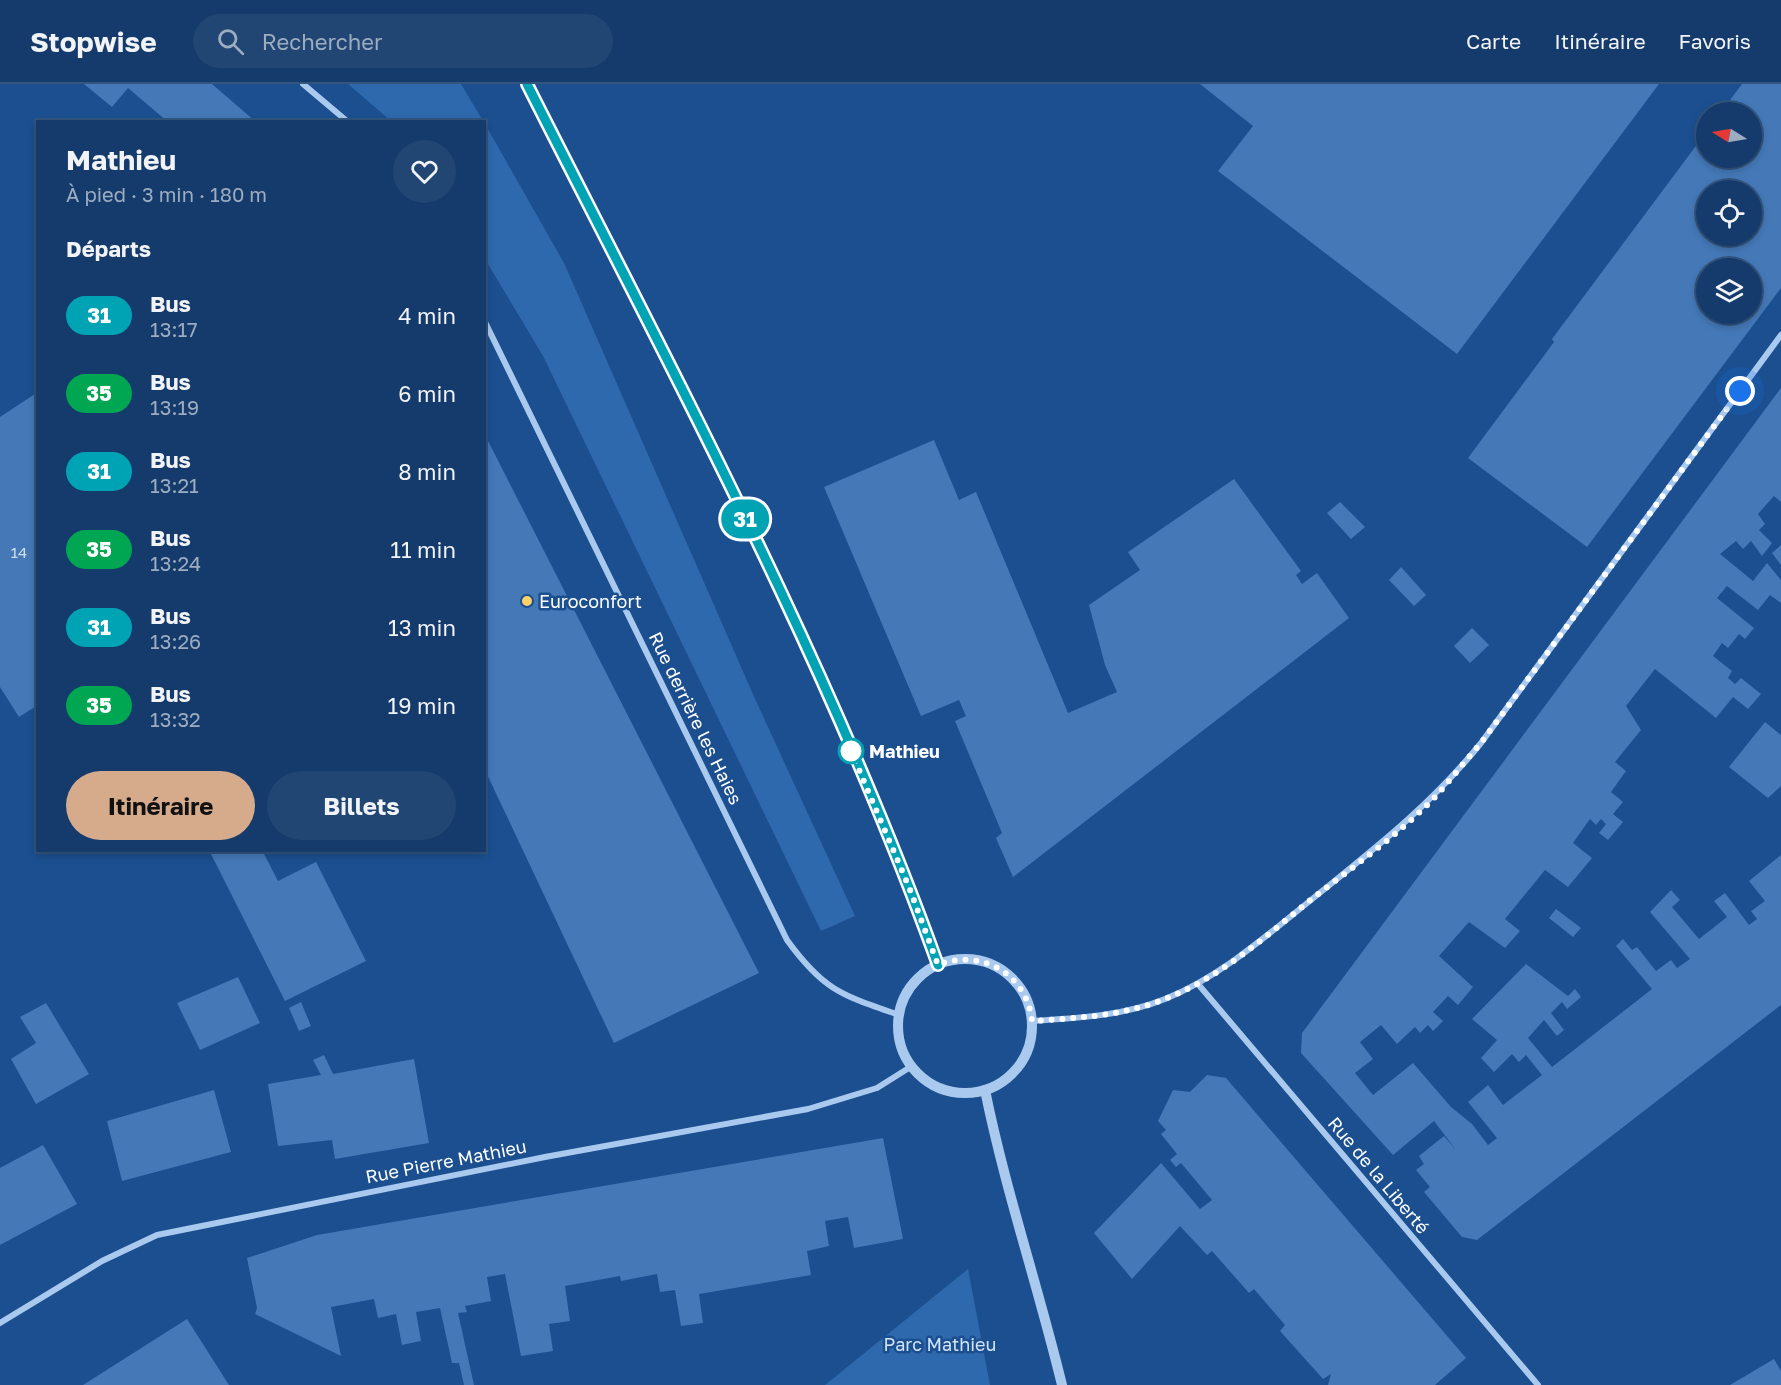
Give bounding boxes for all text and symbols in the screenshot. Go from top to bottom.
search box [193,14,613,68]
text: Stopwise [30,25,157,58]
icon: search [214,25,247,58]
text: Rechercher [262,28,383,55]
text: Carte [1466,28,1521,54]
text: Itinéraire [1554,28,1646,54]
text: Favoris [1679,28,1751,54]
north arrow [1696,102,1762,168]
map controls [1696,102,1762,324]
button: heart [393,140,456,203]
text: Mathieu [66,143,176,176]
button: locate [1696,180,1762,246]
text: À pied · 3 min · 180 m [66,182,267,206]
text: Départs [66,235,151,262]
button: layers [1696,258,1762,324]
text: Bus [150,290,191,317]
text: 31 [87,302,111,328]
text: 4 min [398,302,456,329]
text: 13:17 [150,317,198,341]
text: Bus [150,368,191,395]
your location [1725,376,1755,406]
text: 35 [86,380,112,406]
text: 6 min [398,380,456,407]
text: 13:19 [150,395,199,419]
text: Bus [150,446,191,473]
text: 31 [87,458,111,484]
text: 8 min [398,458,456,485]
text: 13:21 [150,473,199,497]
line badge: 31 [718,500,772,538]
text: 31 [733,506,757,532]
text: Bus [150,524,191,551]
text: 35 [86,536,112,562]
text: 11 min [390,536,456,563]
house number: 14 [11,543,27,561]
text: 13:24 [150,551,201,575]
place label: Euroconfort [539,590,642,612]
marker: Euroconfort [520,594,534,608]
text: Bus [150,602,191,629]
text: 31 [87,614,111,640]
text: 13 min [388,614,456,641]
street label: Rue derrière les Haies [645,628,747,808]
text: 13:26 [150,629,201,653]
text: Bus [150,680,191,707]
text: 35 [86,692,112,718]
text: 19 min [388,692,456,719]
text: 13:32 [150,707,201,731]
marker: Mathieu [838,738,864,764]
place label: Mathieu [869,740,940,762]
button: Itinéraire [66,771,255,840]
button: Billets [267,771,456,840]
street label: Rue de la Liberté [1324,1112,1434,1238]
street label: Rue Pierre Mathieu [364,1135,528,1187]
park label: Parc Mathieu [884,1333,996,1355]

